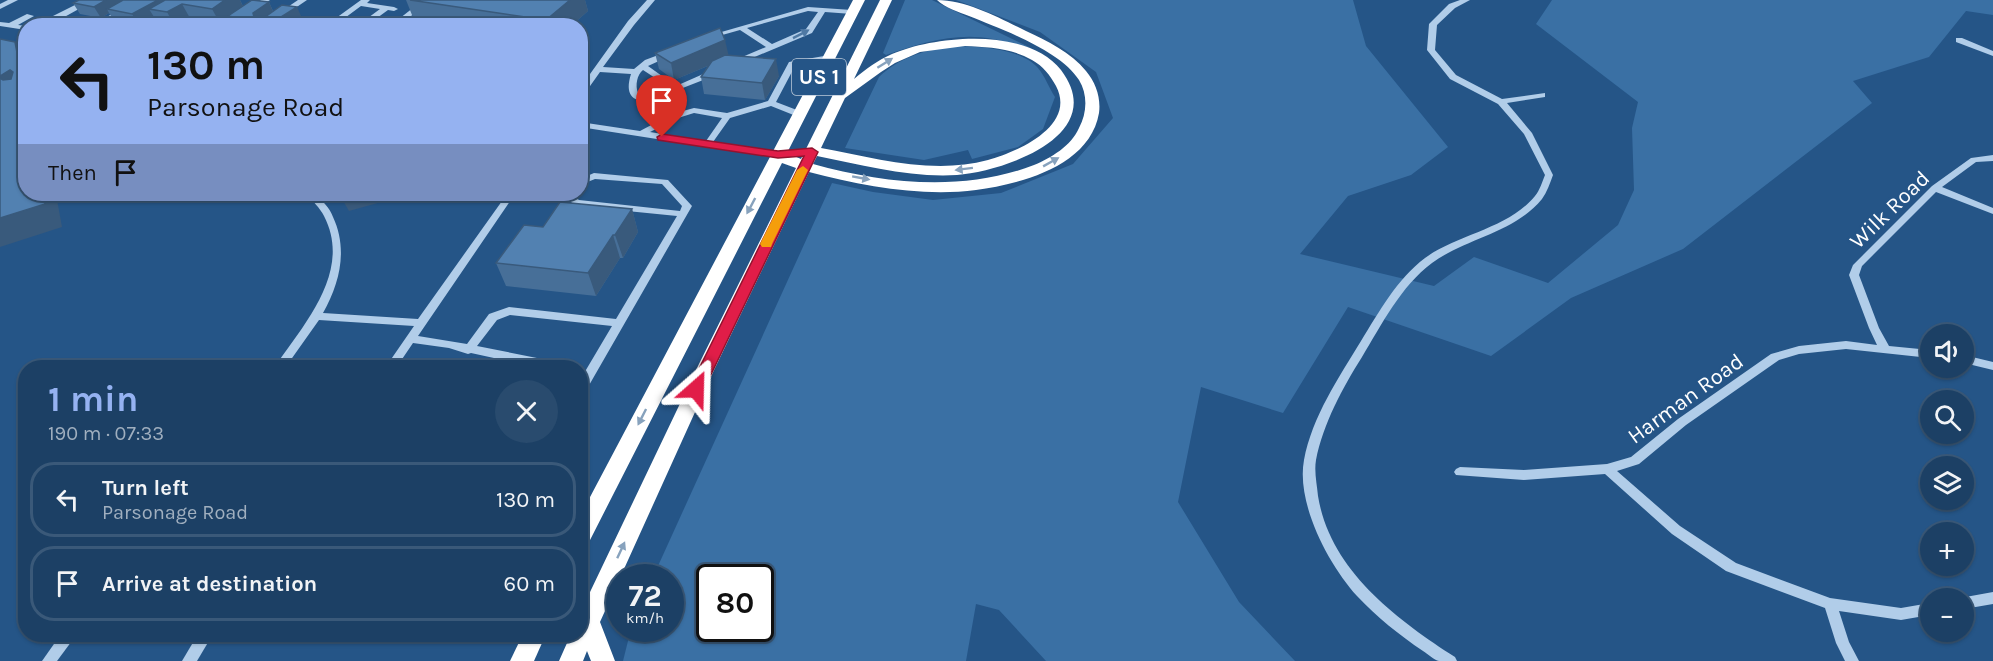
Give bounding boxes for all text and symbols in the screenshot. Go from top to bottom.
one-way arrow [793,29,810,38]
text: 130 m [147,40,265,90]
icon: left [48,42,126,120]
one-way arrow [877,58,893,69]
road number: US 1 [792,59,846,95]
pin [636,75,687,137]
icon: arrive [645,84,678,117]
text: Parsonage Road [147,91,344,123]
icon: arrive [109,156,142,189]
one-way arrow [1043,157,1060,167]
text: Then [48,160,97,186]
one-way arrow [955,164,974,173]
street label: Wilk Road [1844,165,1935,254]
one-way arrow [852,174,871,183]
one-way arrow [746,198,756,215]
map controls [1920,324,1974,642]
button: sound [1920,324,1974,378]
street label: Harman Road [1623,348,1748,449]
position arrow [664,357,728,421]
text: 1 min [48,378,138,420]
button: close [495,380,558,443]
button: search [1920,390,1974,444]
one-way arrow [637,408,647,425]
text: 190 m · 07:33 [48,422,164,445]
button: layers [1920,456,1974,510]
text: Turn left [102,475,189,501]
icon: left [51,483,84,516]
text: 130 m [496,487,555,513]
text: Parsonage Road [102,501,248,524]
button: + [1920,522,1974,576]
one-way arrow [616,542,625,559]
speed limit sign: 80 [696,564,774,642]
icon: arrive [51,567,84,600]
text: Arrive at destination [102,571,317,597]
text: 60 m [504,571,555,597]
text: 72 [628,578,662,614]
button: − [1920,588,1974,642]
text: km/h [626,609,664,627]

